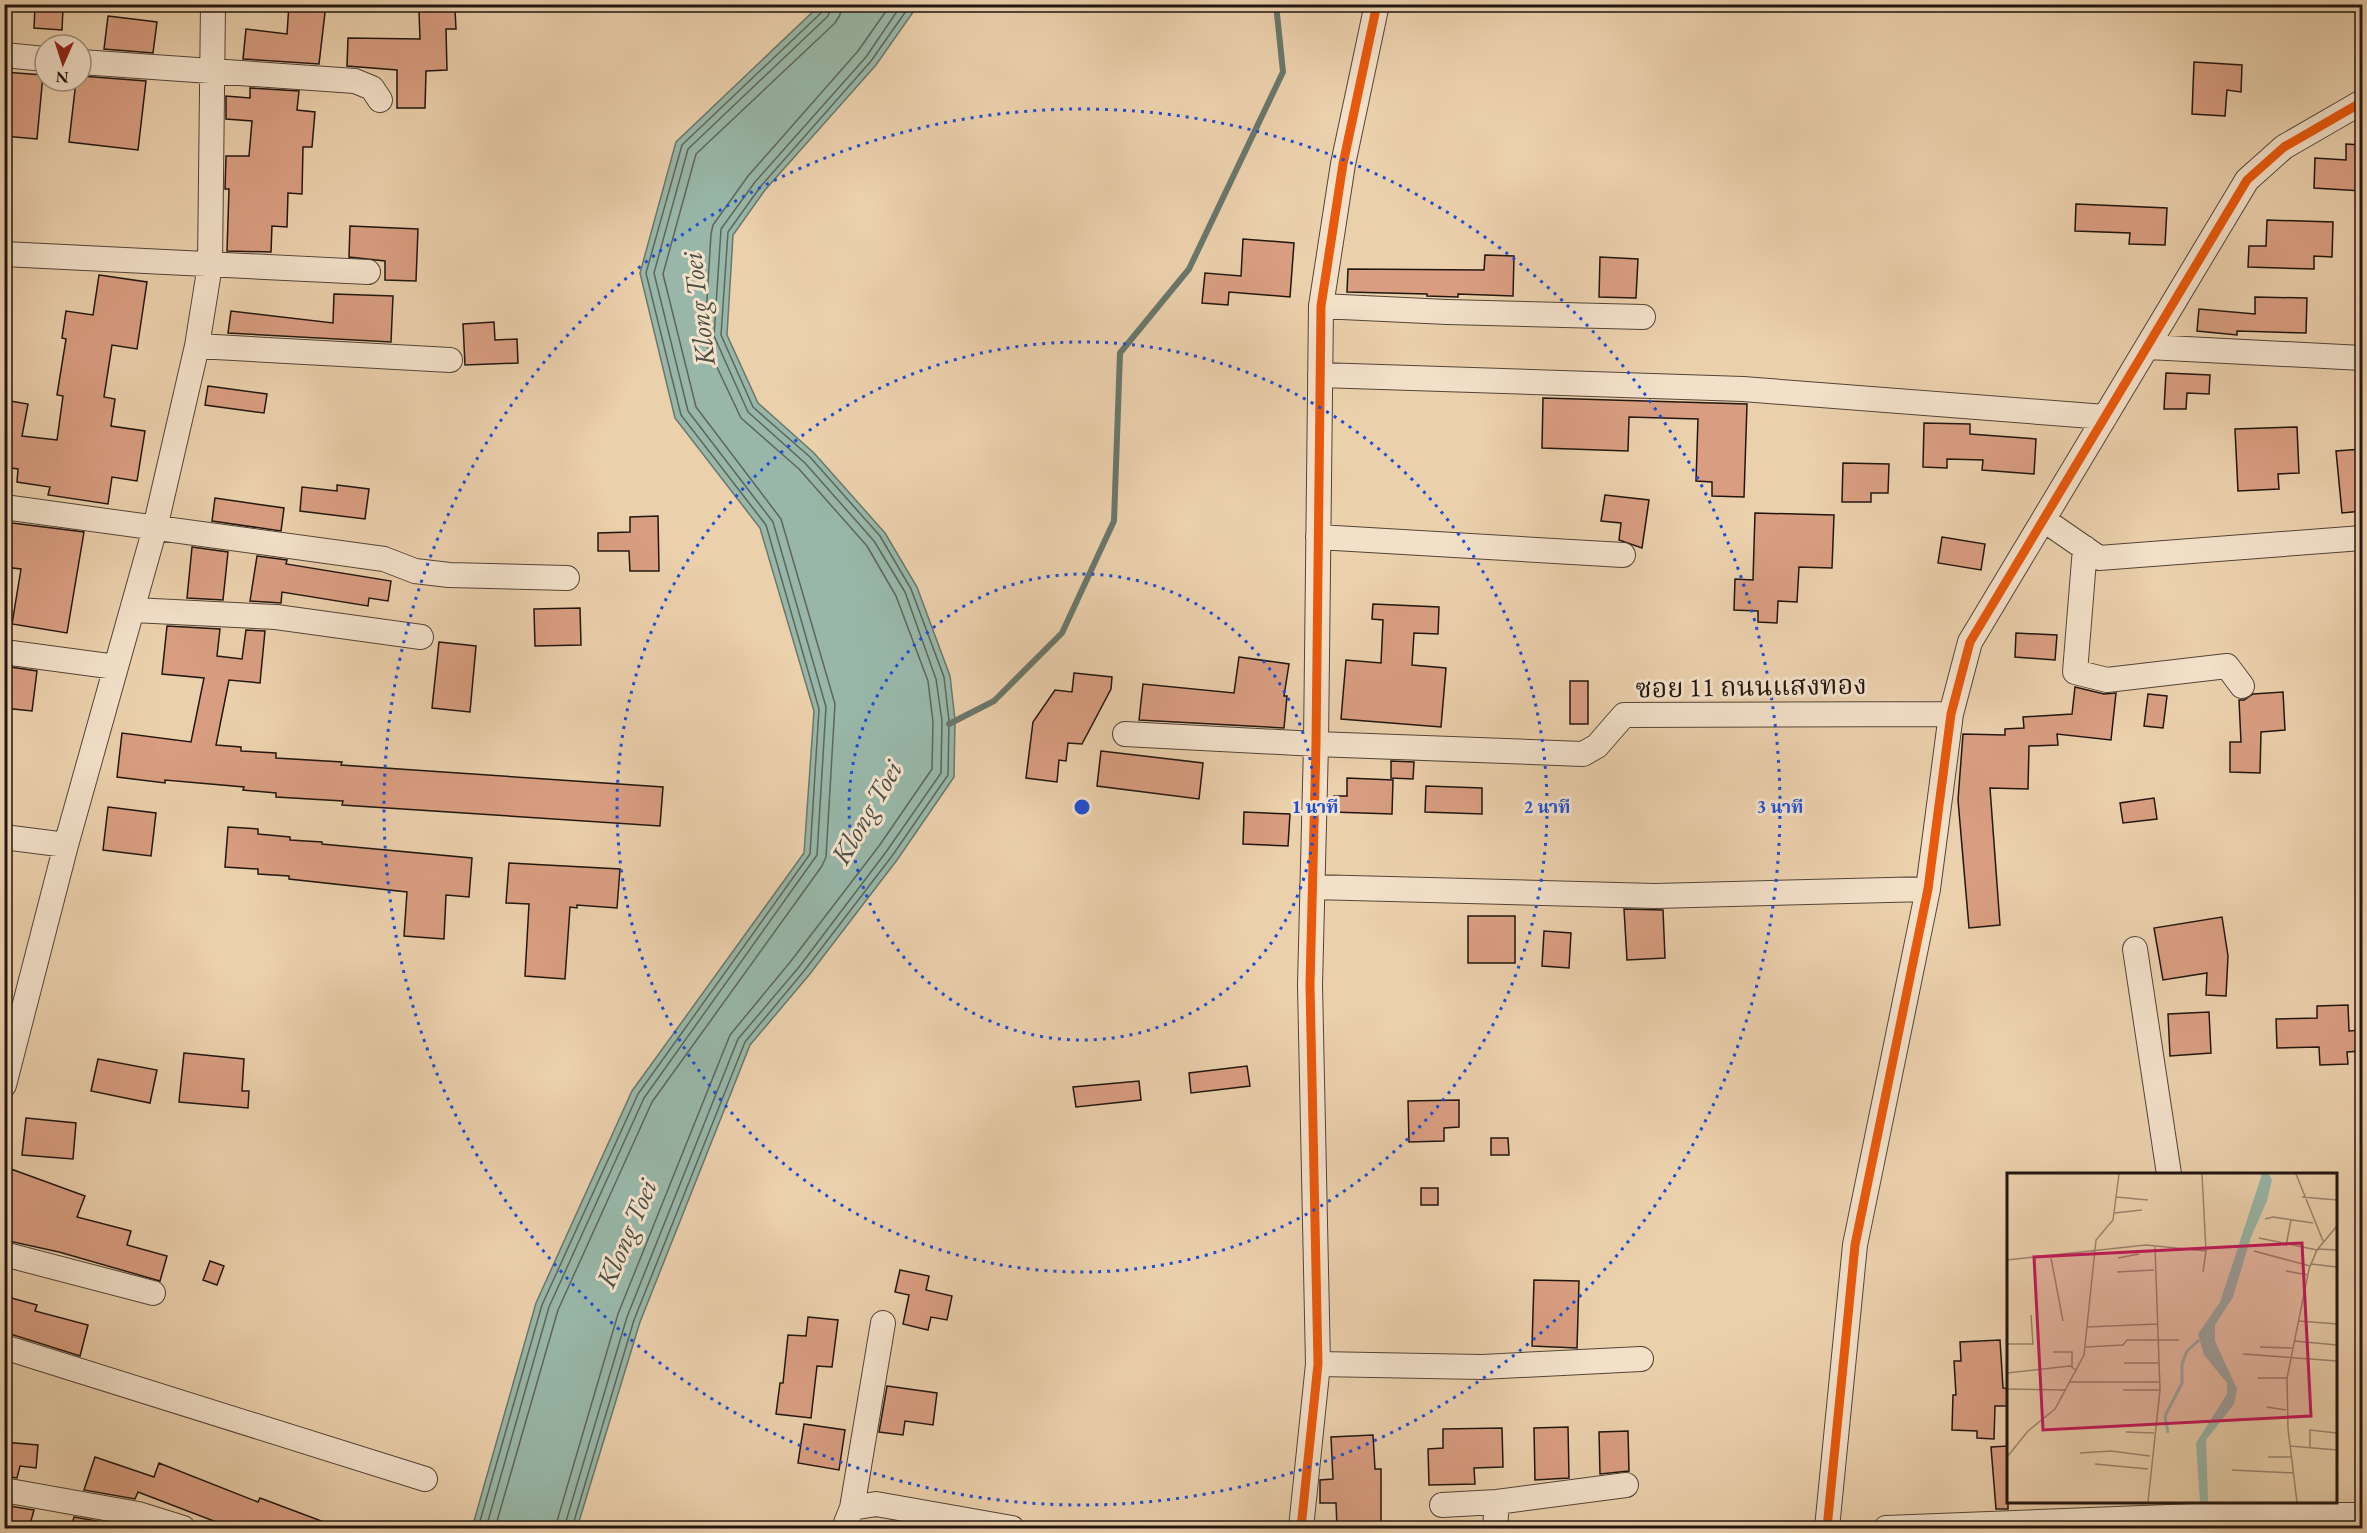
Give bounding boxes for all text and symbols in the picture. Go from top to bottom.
north arrow [33,33,93,93]
text: N [55,67,69,88]
water label: Klong Toei [673,248,723,369]
street label: ซอย 11 ถนนแสงทอง [1635,666,1867,706]
water label: Klong Toei [821,752,911,871]
text: 1 นาที [1292,795,1338,818]
text: 2 นาที [1524,795,1570,818]
text: 3 นาที [1757,795,1803,818]
centre of rings [1072,797,1092,817]
water label: Klong Toei [587,1172,666,1293]
inset map [2007,1173,2337,1503]

